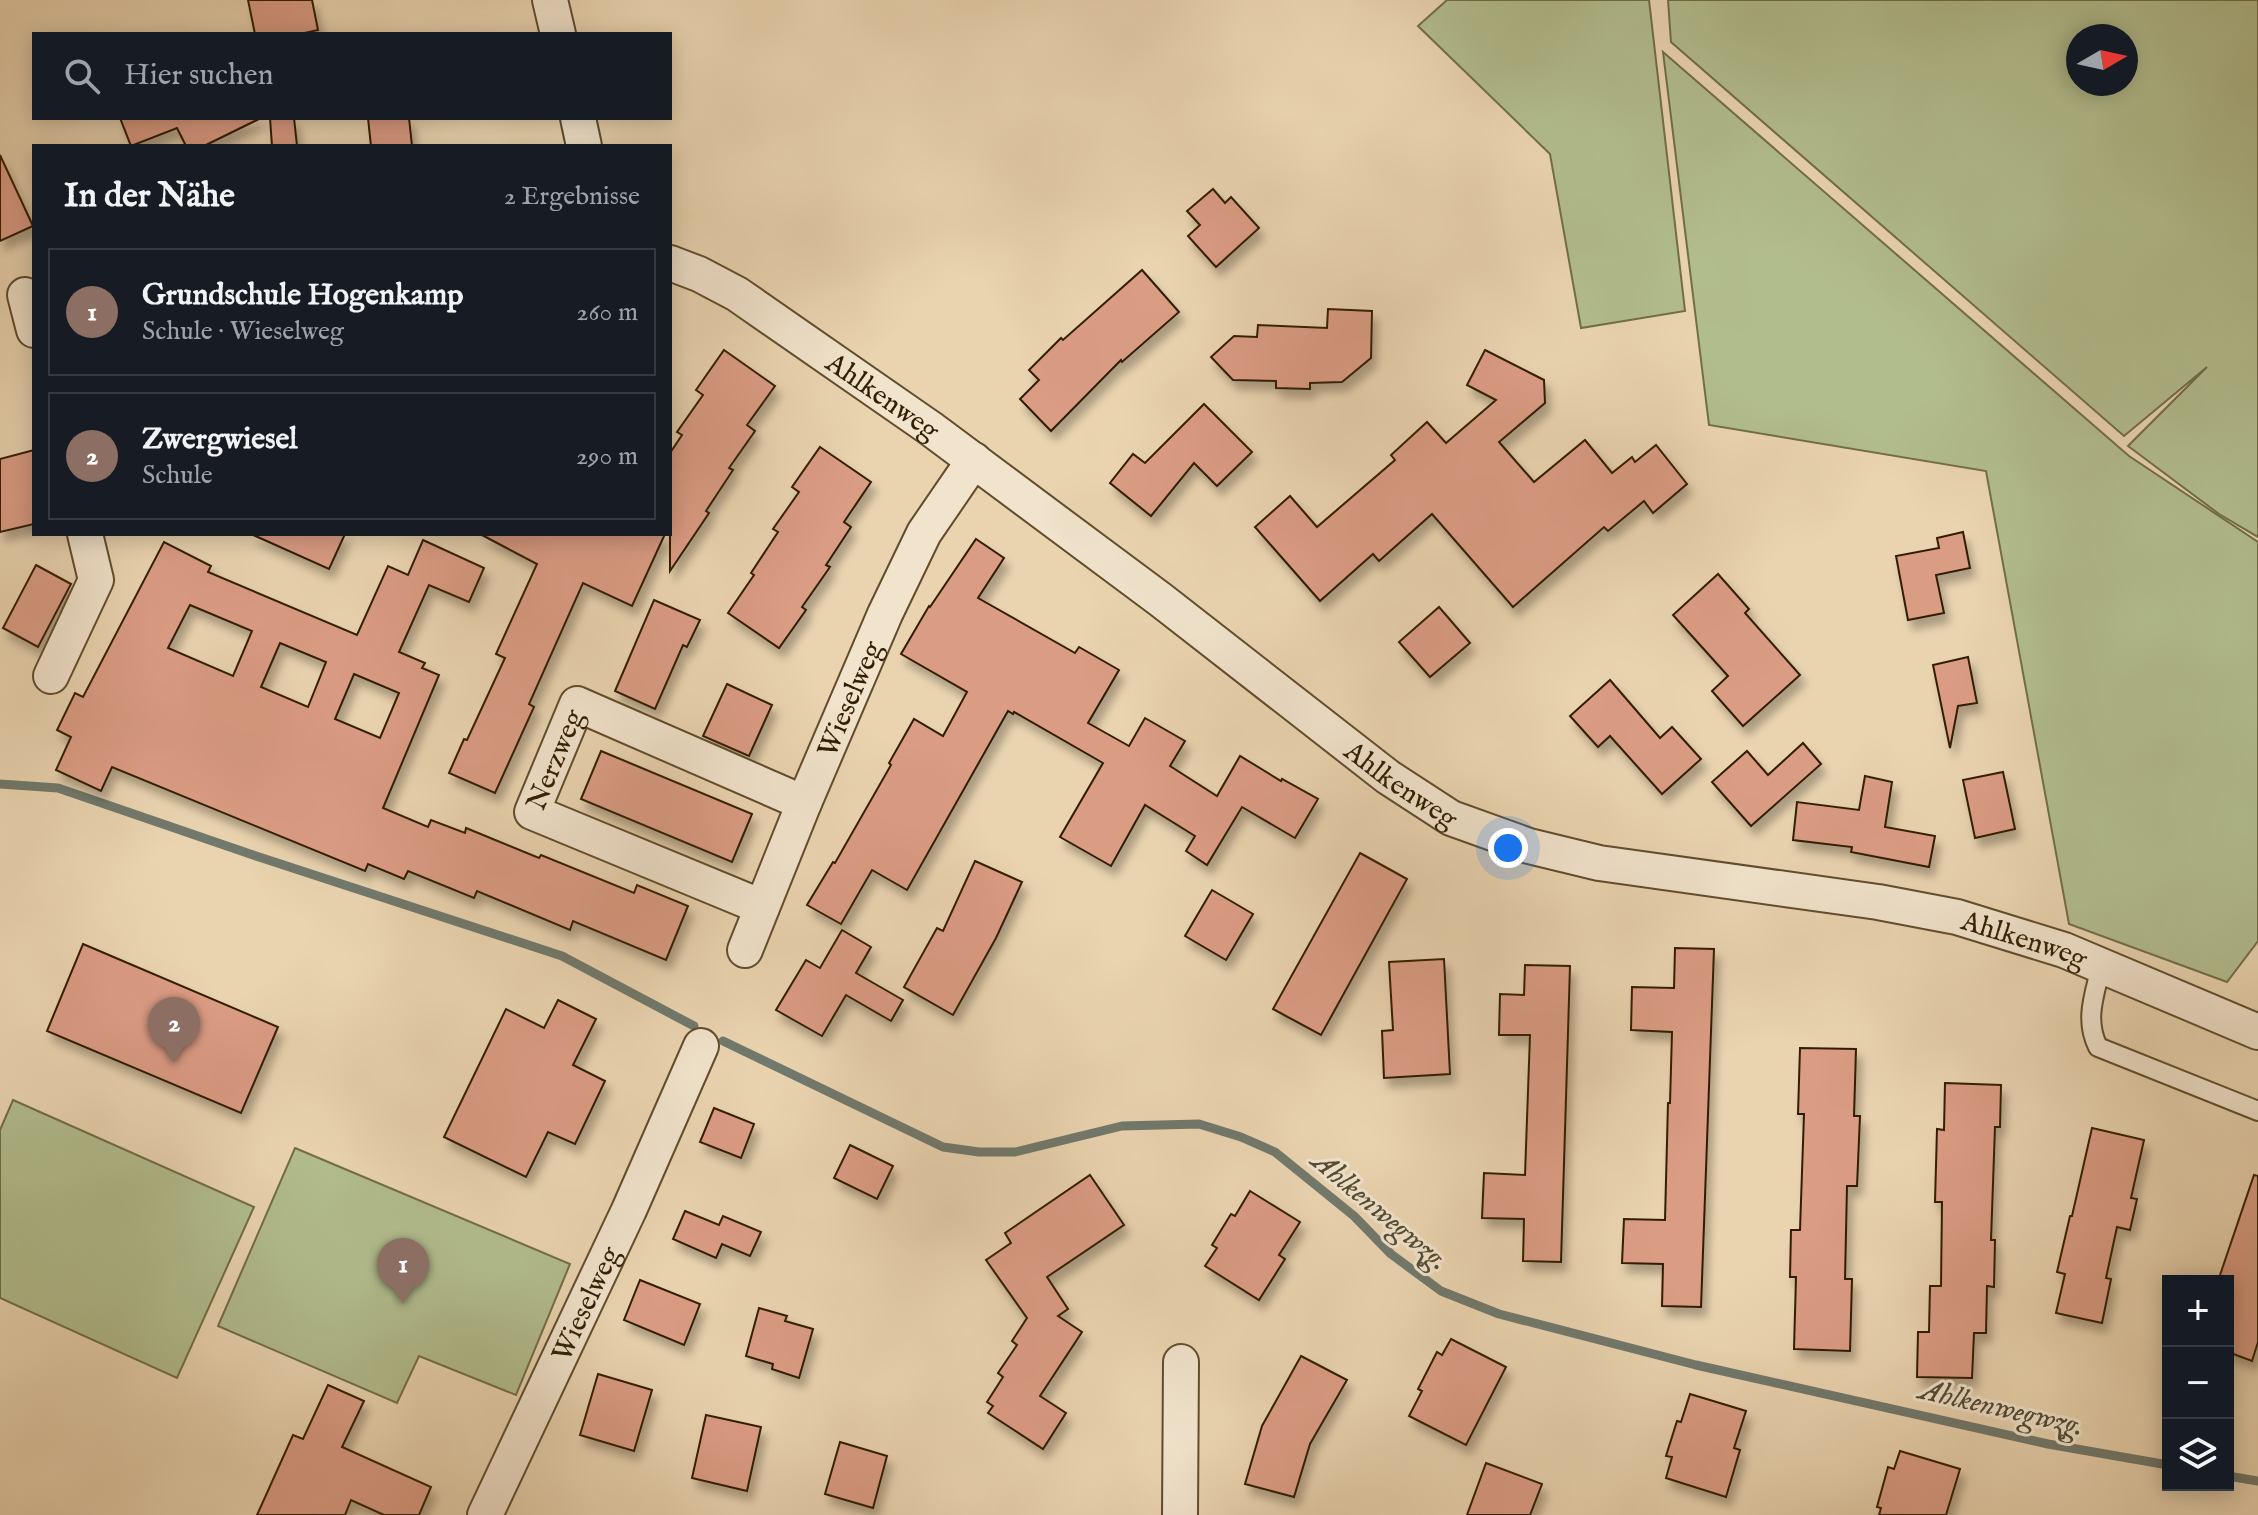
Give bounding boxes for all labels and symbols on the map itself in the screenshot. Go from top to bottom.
north arrow [2066,24,2138,96]
street label: Ahlkenweg [818,346,946,449]
street label: Wieselweg [811,635,892,763]
street label: Nerzweg [520,704,593,816]
street label: Ahlkenweg [1336,734,1464,838]
your location [1488,828,1528,868]
street label: Ahlkenweg [1956,904,2093,978]
pin: 2 [148,997,200,1063]
water label: Ahlkenwegwzg. [1301,1141,1456,1280]
pin: 1 [377,1238,429,1304]
street label: Wieselweg [545,1241,630,1368]
water label: Ahlkenwegwzg. [1913,1371,2088,1446]

